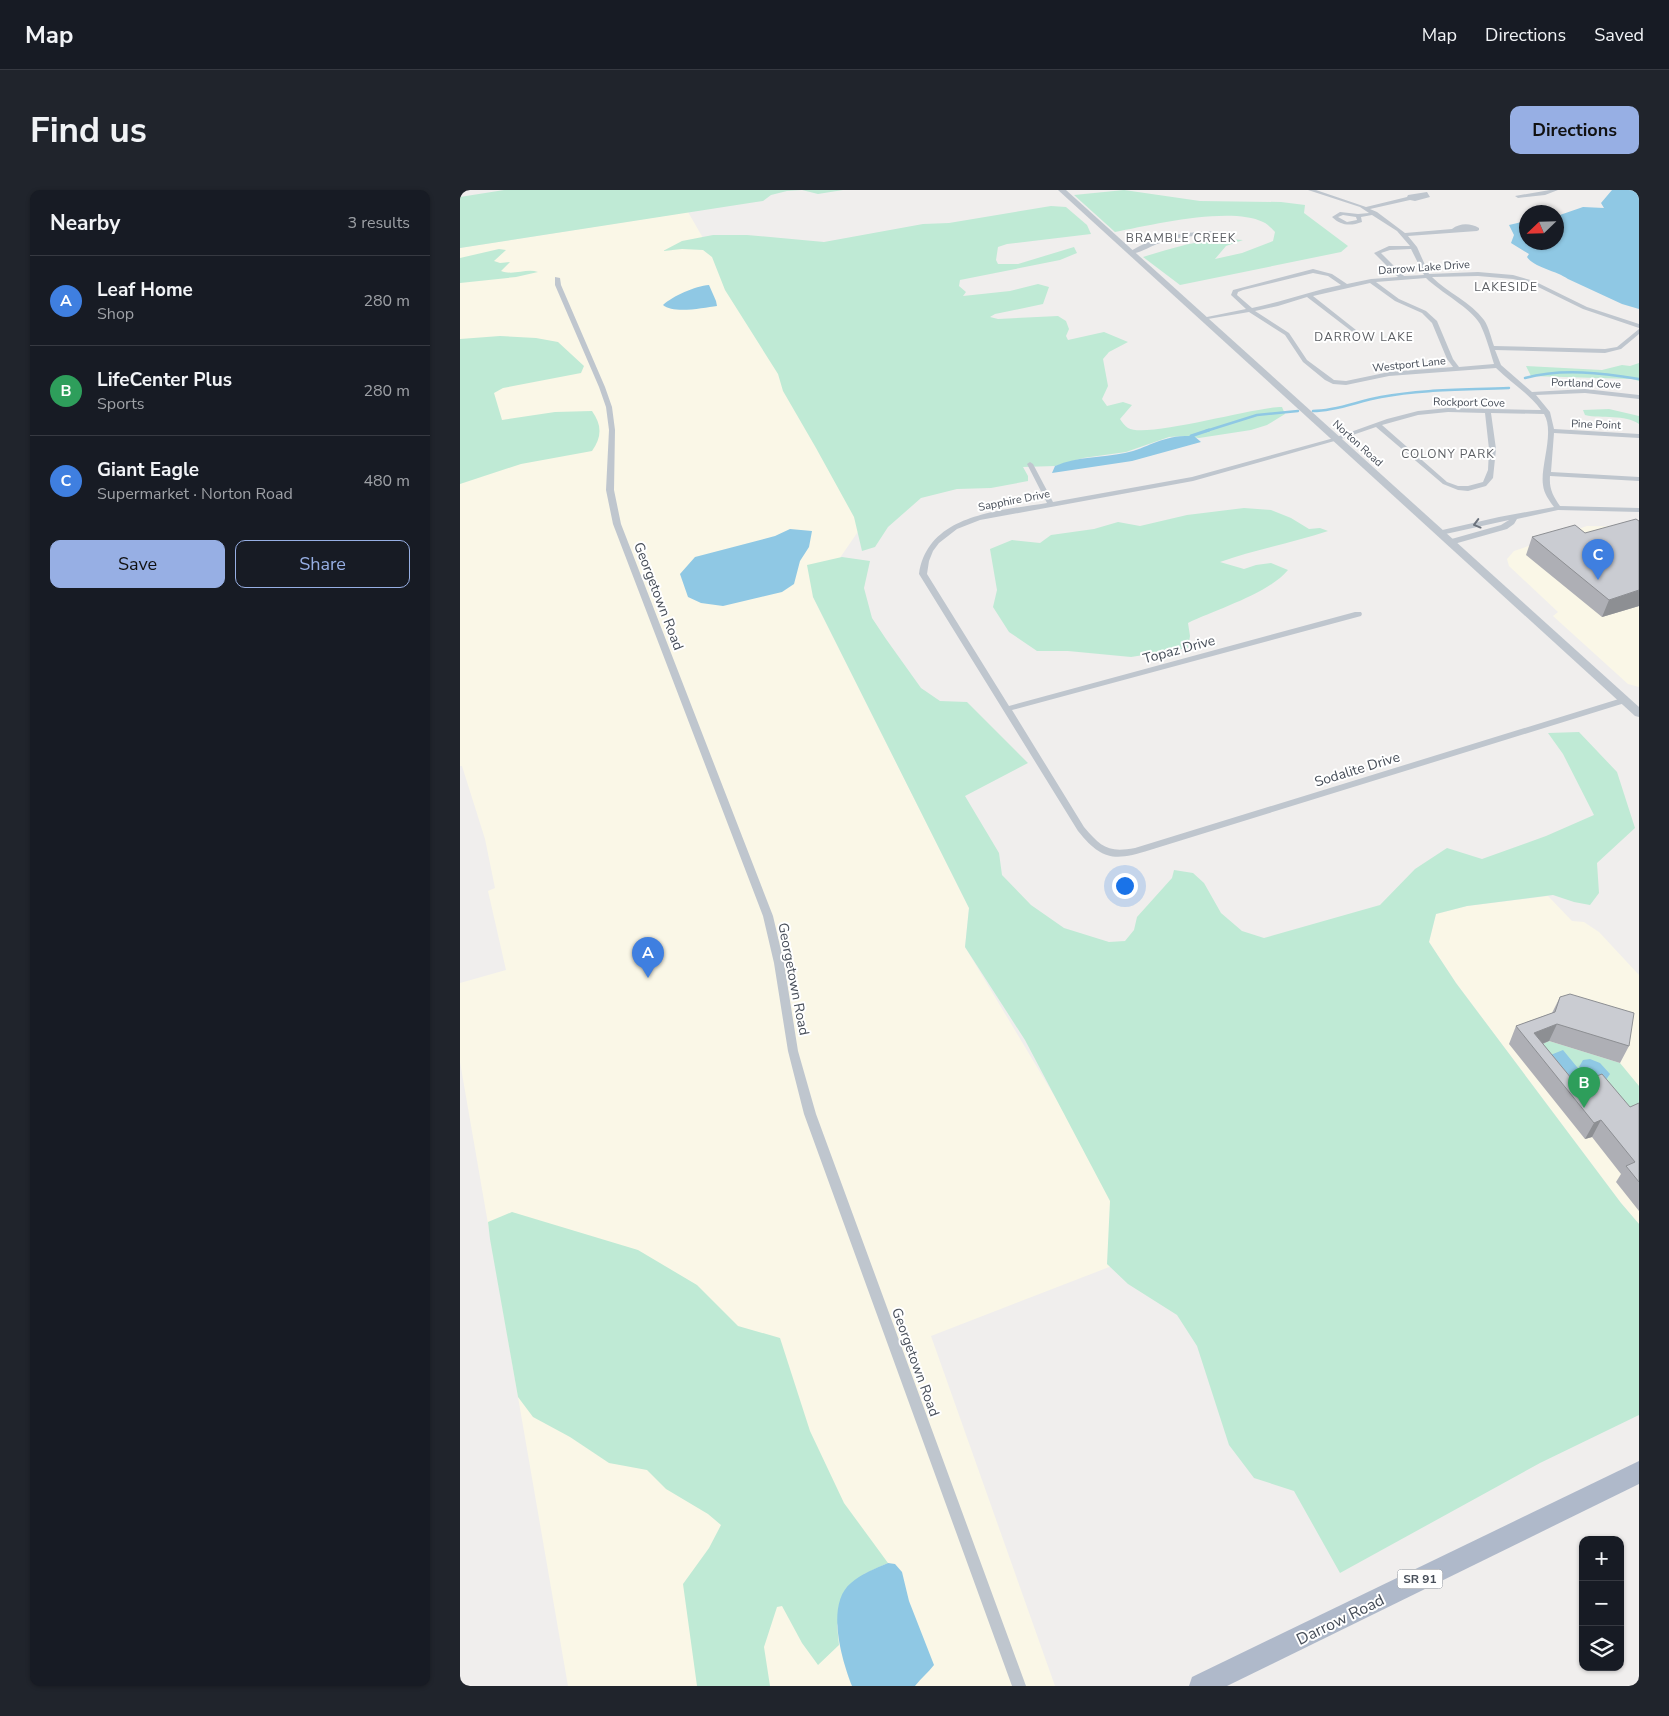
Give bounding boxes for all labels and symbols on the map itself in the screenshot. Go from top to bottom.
north arrow [1519,205,1564,250]
district label: BRAMBLE CREEK [1126,230,1236,246]
street label: Darrow Lake Drive [1378,257,1471,278]
district label: LAKESIDE [1474,279,1538,295]
district label: DARROW LAKE [1314,329,1414,345]
street label: Westport Lane [1372,353,1447,376]
street label: Portland Cove [1551,375,1621,392]
street label: Rockport Cove [1433,394,1505,411]
street label: Pine Point [1571,416,1621,433]
street label: Norton Road [1329,417,1386,470]
district label: COLONY PARK [1401,446,1495,462]
street label: Sapphire Drive [977,486,1051,515]
one-way arrow [1473,518,1482,529]
street label: Georgetown Road [629,539,688,653]
pin: C [1582,539,1614,580]
street label: Topaz Drive [1141,631,1217,668]
street label: Sodalite Drive [1312,747,1402,791]
your location [1112,873,1138,899]
street label: Georgetown Road [773,921,814,1037]
pin: A [632,937,664,978]
pin: B [1568,1067,1600,1108]
street label: Georgetown Road [887,1305,944,1419]
road number: SR 91 [1398,1570,1442,1588]
street label: Darrow Road [1293,1589,1388,1651]

